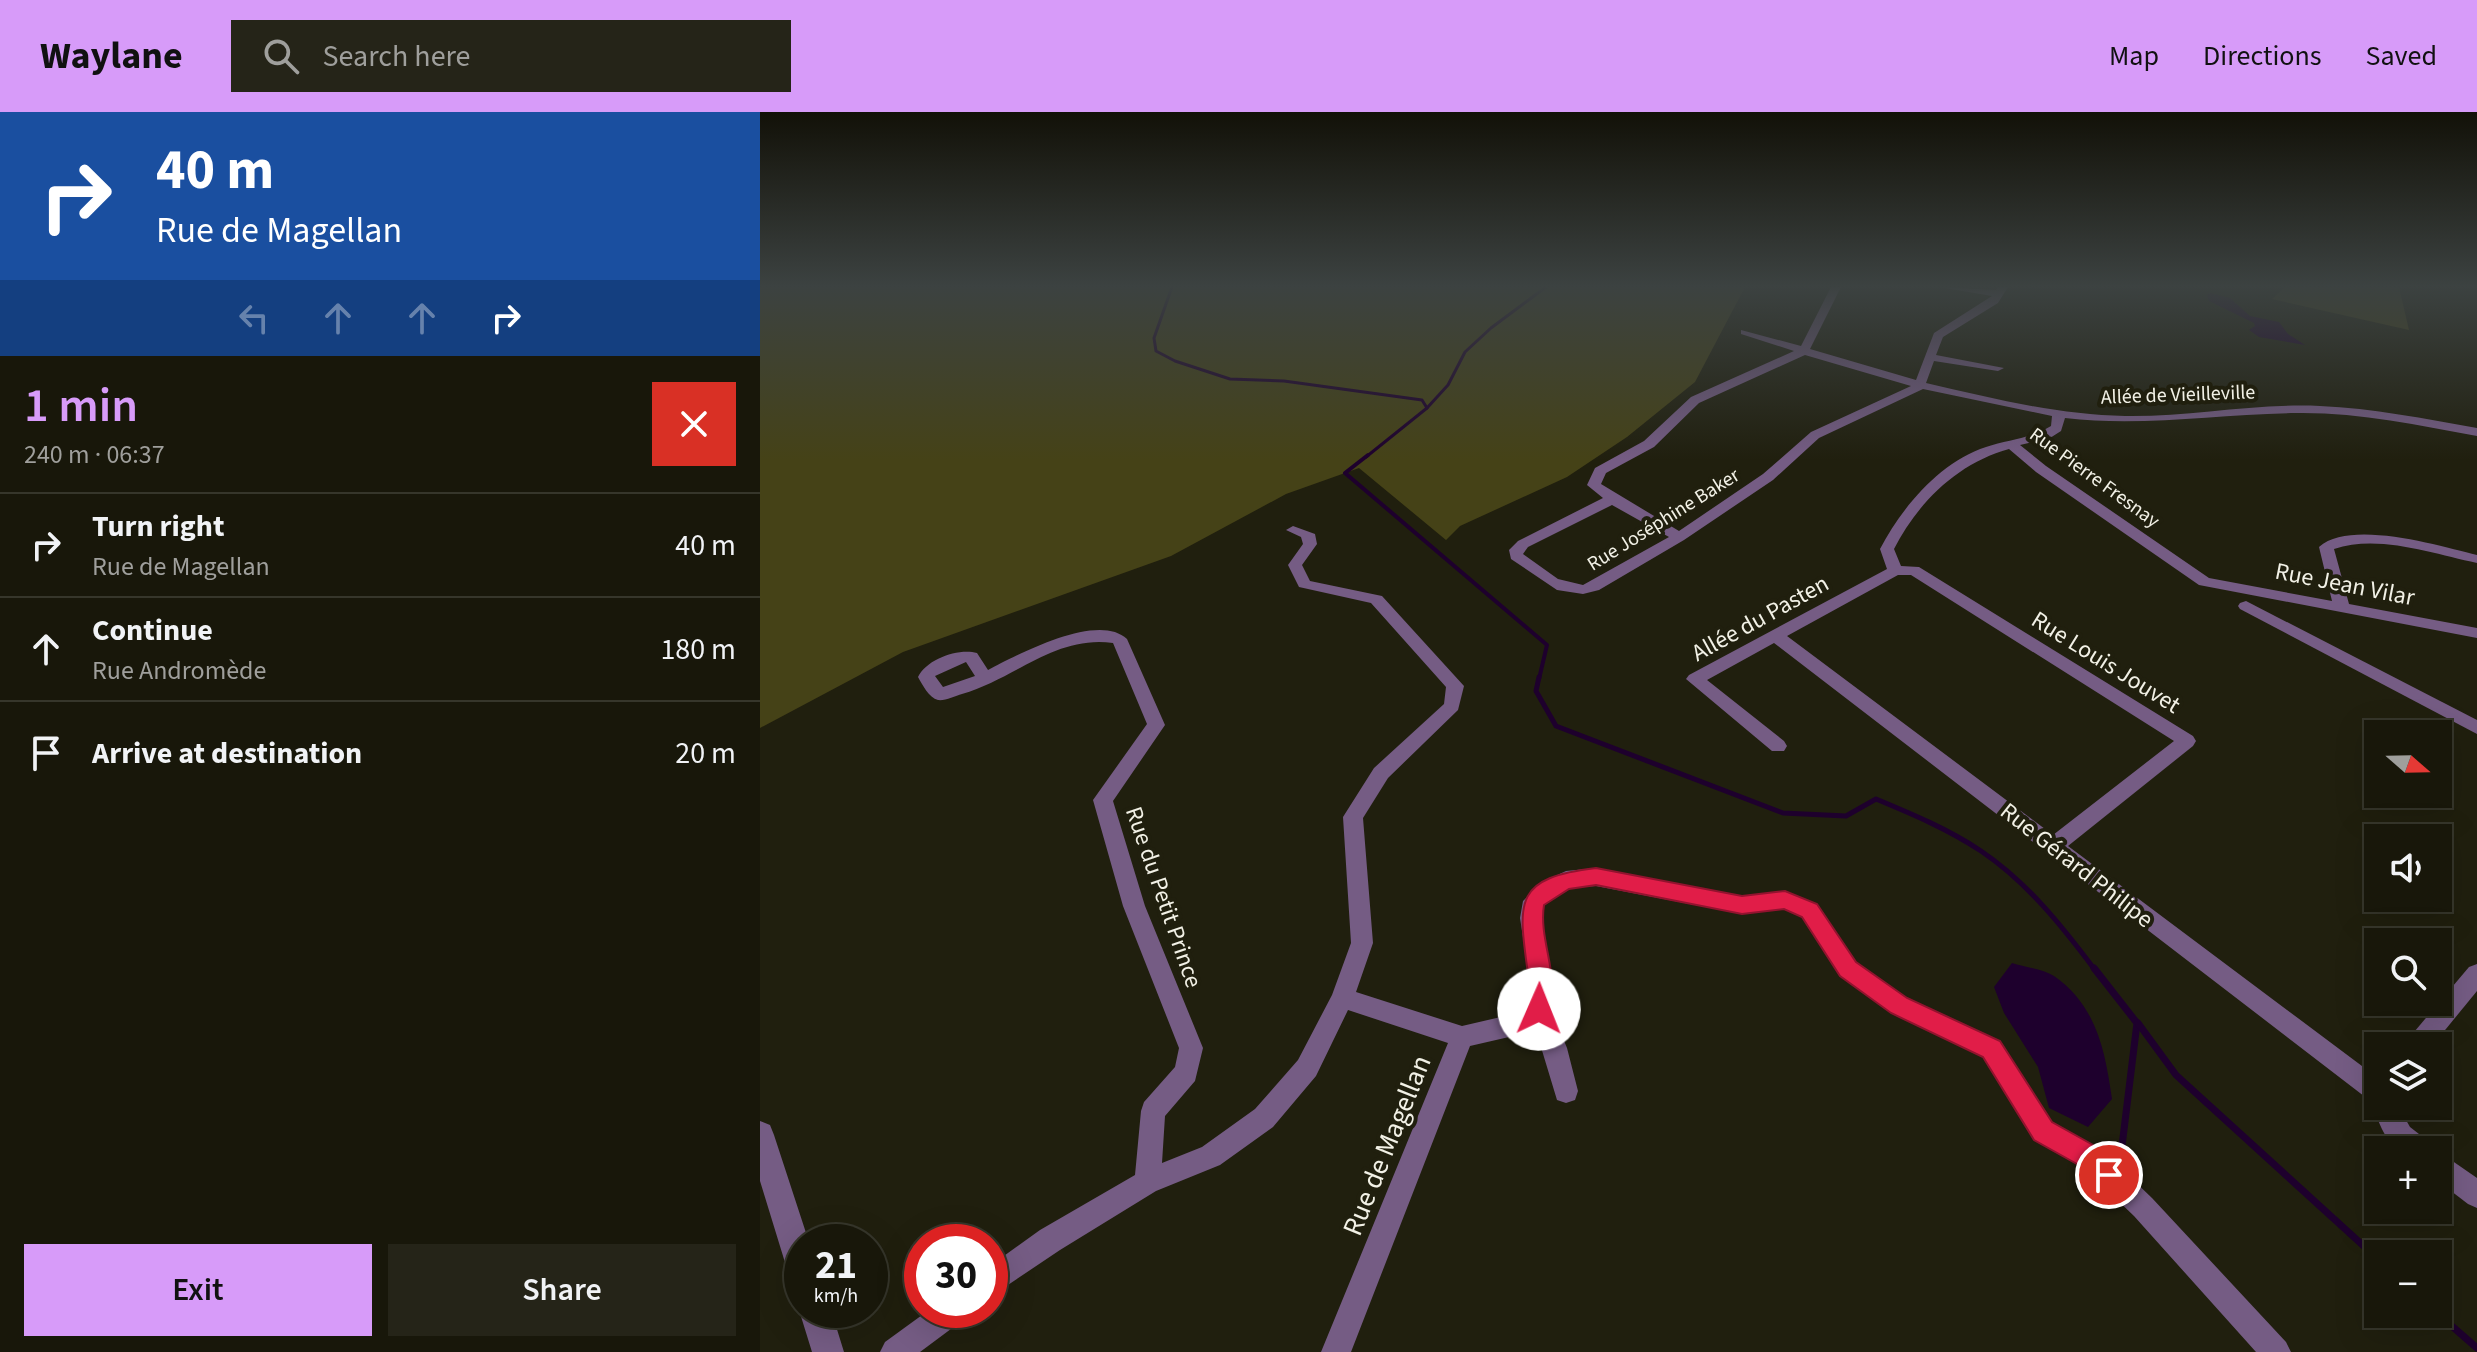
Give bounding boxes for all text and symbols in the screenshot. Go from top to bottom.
search box [231,20,791,92]
text: Waylane [40,29,183,83]
icon: search [259,34,303,78]
text: Search here [323,35,471,78]
text: Map [2109,36,2159,76]
text: Directions [2203,36,2322,76]
text: Saved [2366,36,2437,76]
text: 40 m [156,131,274,210]
icon: right [24,144,128,248]
text: Rue de Magellan [156,205,402,256]
icon: left [232,296,276,340]
icon: ahead [316,296,360,340]
icon: ahead [400,296,444,340]
icon: right [484,296,528,340]
text: 1 min [24,372,138,440]
street label: Allée de Vieilleville [2100,378,2256,412]
button: close [652,382,736,466]
street label: Rue Pierre Fresnay [2024,421,2166,535]
text: 240 m · 06:37 [24,436,165,473]
street label: Rue Joséphine Baker [1582,462,1745,578]
text: Turn right [92,505,224,548]
icon: right [24,523,68,567]
text: 40 m [675,524,736,567]
text: Rue de Magellan [92,548,270,585]
street label: Rue Jean Vilar [2272,554,2418,615]
street label: Allée du Pasten [1685,566,1835,671]
street label: Rue Louis Jouvet [2024,603,2187,722]
text: Continue [92,609,213,652]
icon: ahead [24,627,68,671]
text: 180 m [660,628,736,671]
text: Rue Andromède [92,652,266,689]
north arrow [2364,720,2452,808]
map controls [2364,720,2452,1328]
icon: arrive [24,731,68,775]
text: Arrive at destination [92,732,362,775]
text: 20 m [675,732,736,775]
street label: Rue Gérard Philipe [1993,794,2161,936]
street label: Rue du Petit Prince [1116,802,1211,992]
button: sound [2364,824,2452,912]
button: search [2364,928,2452,1016]
position arrow [1497,967,1581,1051]
button: layers [2364,1032,2452,1120]
street label: Rue de Magellan [1333,1049,1441,1242]
button: + [2364,1136,2452,1224]
pin [2075,1141,2143,1209]
icon: arrive [2087,1153,2131,1197]
speed limit sign: 30 [904,1224,1008,1328]
text: 21 [815,1237,857,1294]
button: − [2364,1240,2452,1328]
button: Exit [24,1244,372,1336]
button: Share [388,1244,736,1336]
text: km/h [814,1282,858,1310]

